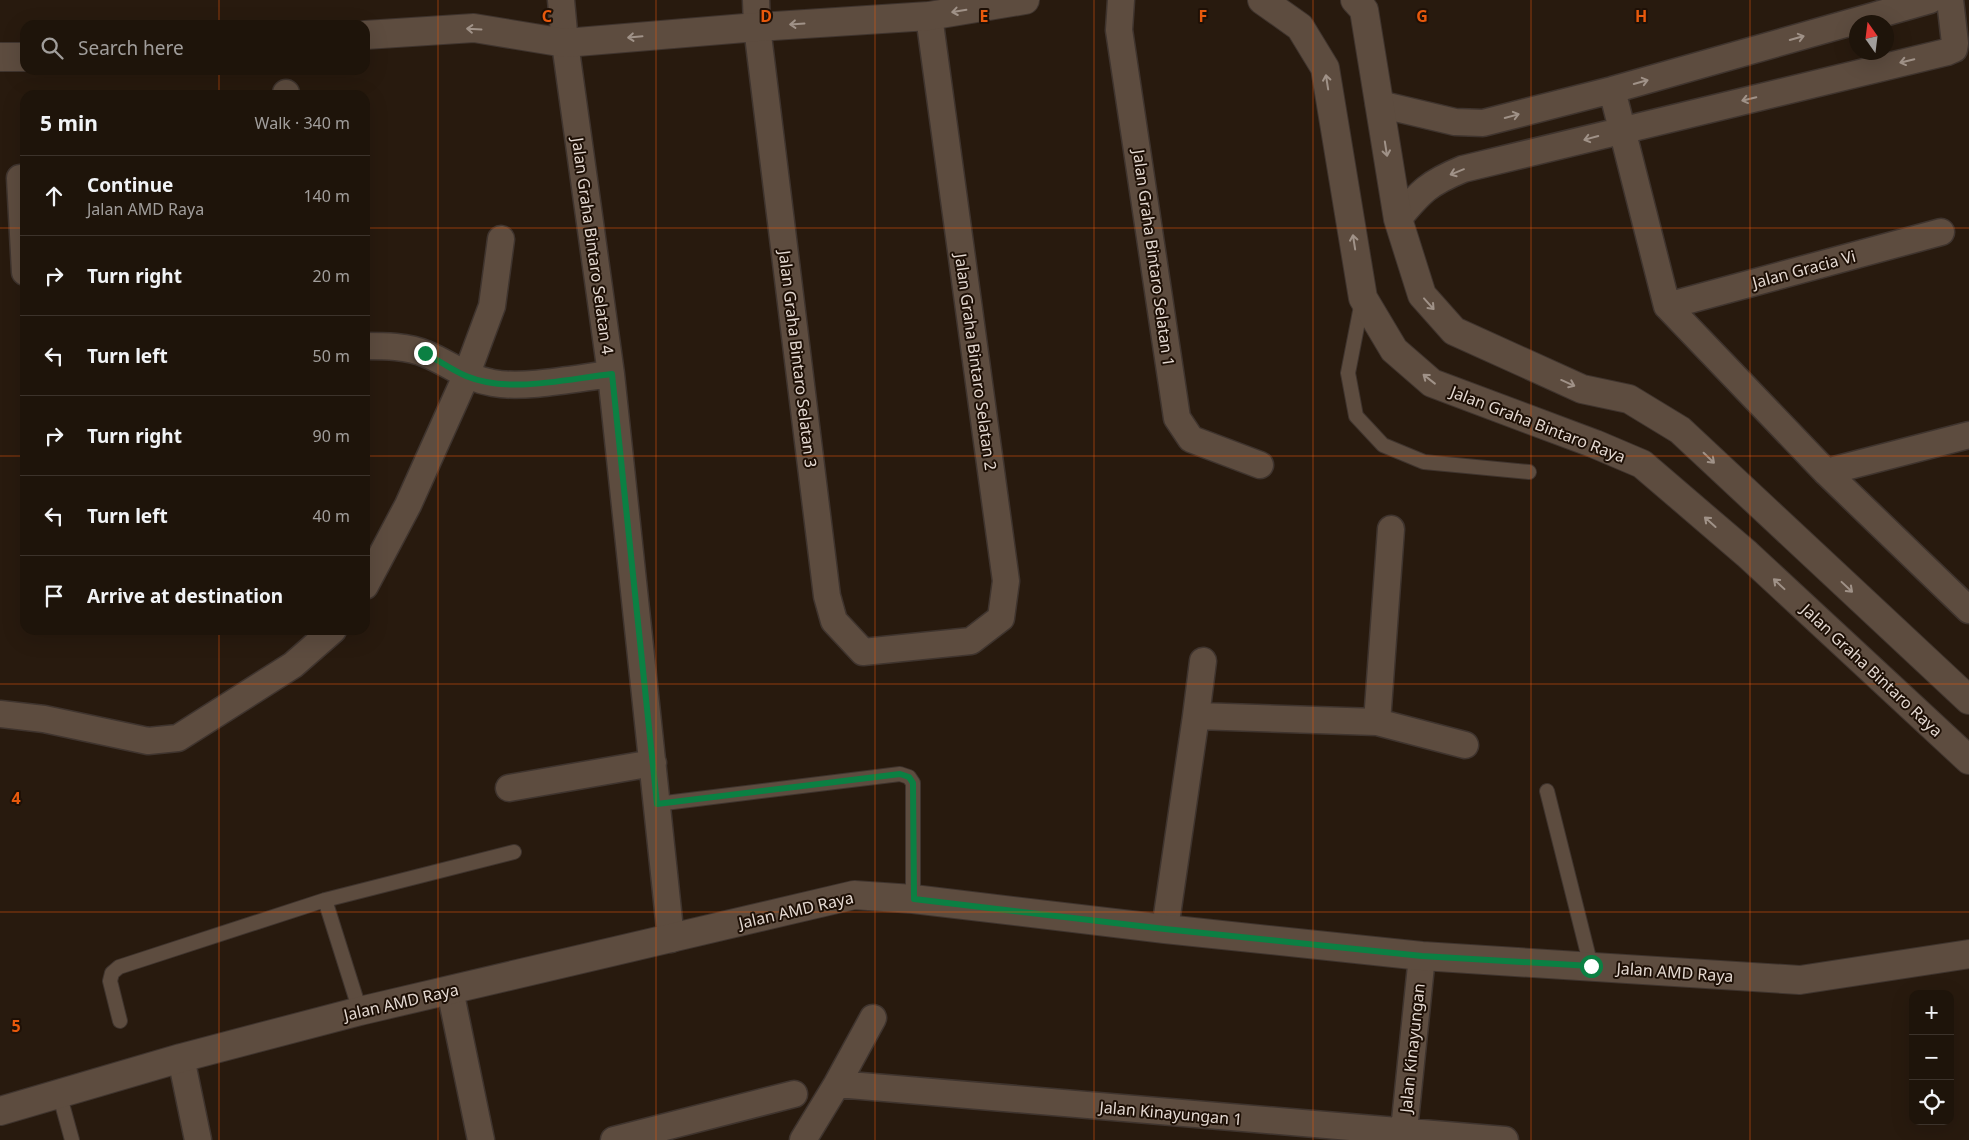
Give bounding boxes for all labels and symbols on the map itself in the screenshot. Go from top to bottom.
text: C [542,5,552,27]
text: D [760,5,772,27]
text: E [980,5,989,27]
text: F [1199,5,1207,27]
text: G [1416,5,1428,27]
text: H [1635,5,1647,27]
one-way arrow [952,6,968,16]
north arrow [1849,15,1894,60]
one-way arrow [790,20,806,29]
one-way arrow [467,24,483,33]
one-way arrow [628,32,644,42]
one-way arrow [1788,32,1804,42]
one-way arrow [1899,57,1915,66]
one-way arrow [1322,74,1332,90]
one-way arrow [1632,77,1648,86]
one-way arrow [1741,95,1757,104]
one-way arrow [1504,111,1520,120]
one-way arrow [1583,133,1599,143]
street label: Jalan Graha Bintaro Selatan 4 [567,134,619,356]
one-way arrow [1382,140,1392,156]
street label: Jalan Graha Bintaro Selatan 1 [1128,146,1180,368]
one-way arrow [1450,167,1465,177]
one-way arrow [1348,234,1358,250]
street label: Jalan Gracia Vi [1748,245,1858,294]
street label: Jalan Graha Bintaro Selatan 3 [774,247,822,469]
street label: Jalan Graha Bintaro Selatan 2 [950,250,1002,472]
one-way arrow [1424,297,1435,310]
route end [414,342,437,365]
one-way arrow [1422,374,1435,385]
one-way arrow [1560,379,1575,389]
street label: Jalan Graha Bintaro Raya [1445,380,1629,468]
one-way arrow [1702,452,1715,464]
one-way arrow [1704,516,1717,528]
one-way arrow [1773,578,1785,590]
one-way arrow [1840,581,1853,593]
street label: Jalan Graha Bintaro Raya [1795,597,1947,741]
text: 4 [11,787,21,809]
street label: Jalan AMD Raya [735,886,856,934]
route start [1580,955,1603,978]
street label: Jalan AMD Raya [1614,957,1734,987]
street label: Jalan AMD Raya [340,978,461,1026]
street label: Jalan Kinayungan [1394,982,1430,1116]
text: 5 [11,1015,21,1037]
street label: Jalan Kinayungan 1 [1097,1096,1243,1130]

